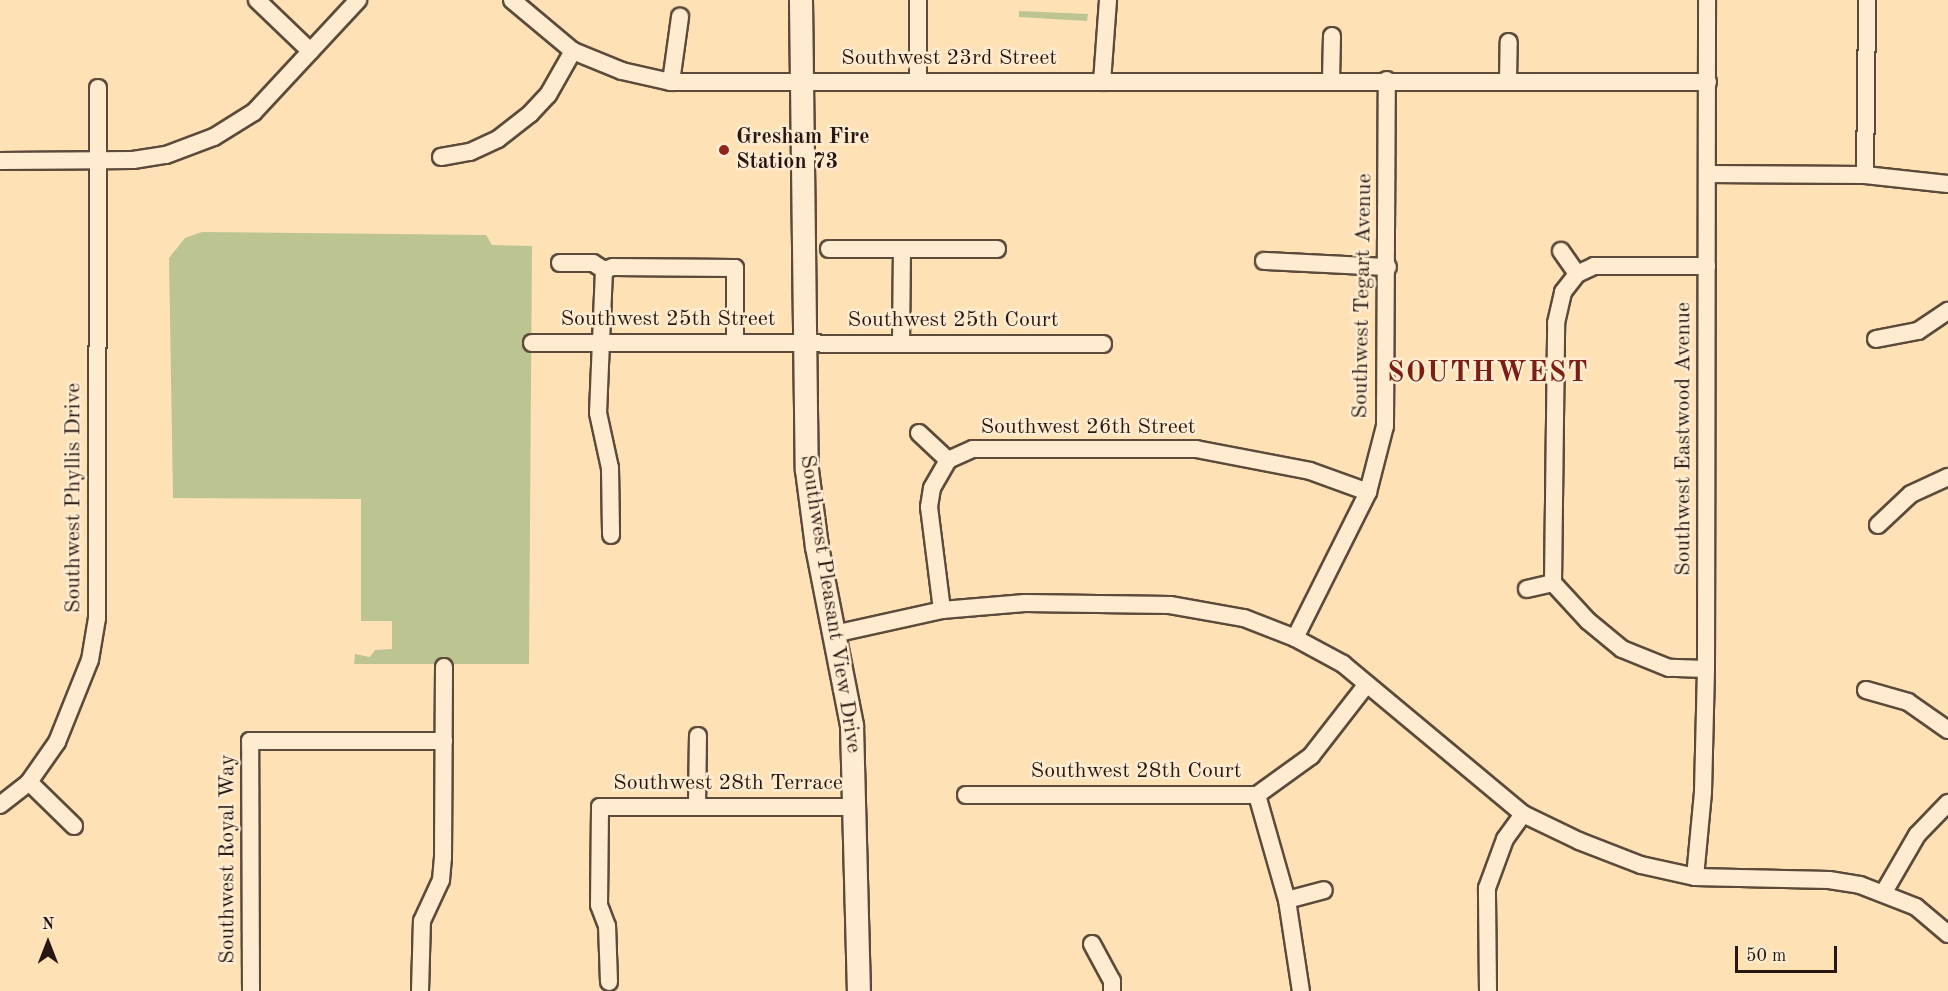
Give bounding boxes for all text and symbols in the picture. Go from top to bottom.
street label: Southwest 23rd Street [841,46,1057,72]
place label: Gresham Fire Station 73 [736,124,870,176]
marker: Gresham Fire Station 73 [717,143,731,157]
street label: Southwest Tegart Avenue [1348,173,1378,419]
street label: Southwest Eastwood Avenue [1671,302,1697,576]
street label: Southwest 25th Street [560,307,776,333]
street label: Southwest 25th Court [848,308,1058,334]
district label: SOUTHWEST [1387,357,1589,391]
street label: Southwest Phyllis Drive [61,383,87,613]
street label: Southwest 26th Street [980,415,1196,441]
street label: Southwest Pleasant View Drive [793,453,867,755]
street label: Southwest Royal Way [215,754,241,964]
street label: Southwest 28th Court [1031,759,1241,785]
street label: Southwest 28th Terrace [613,771,843,797]
north arrow [18,913,78,973]
text: N [42,917,54,933]
scale bar [1738,934,1840,972]
text: 50 m [1746,947,1786,965]

